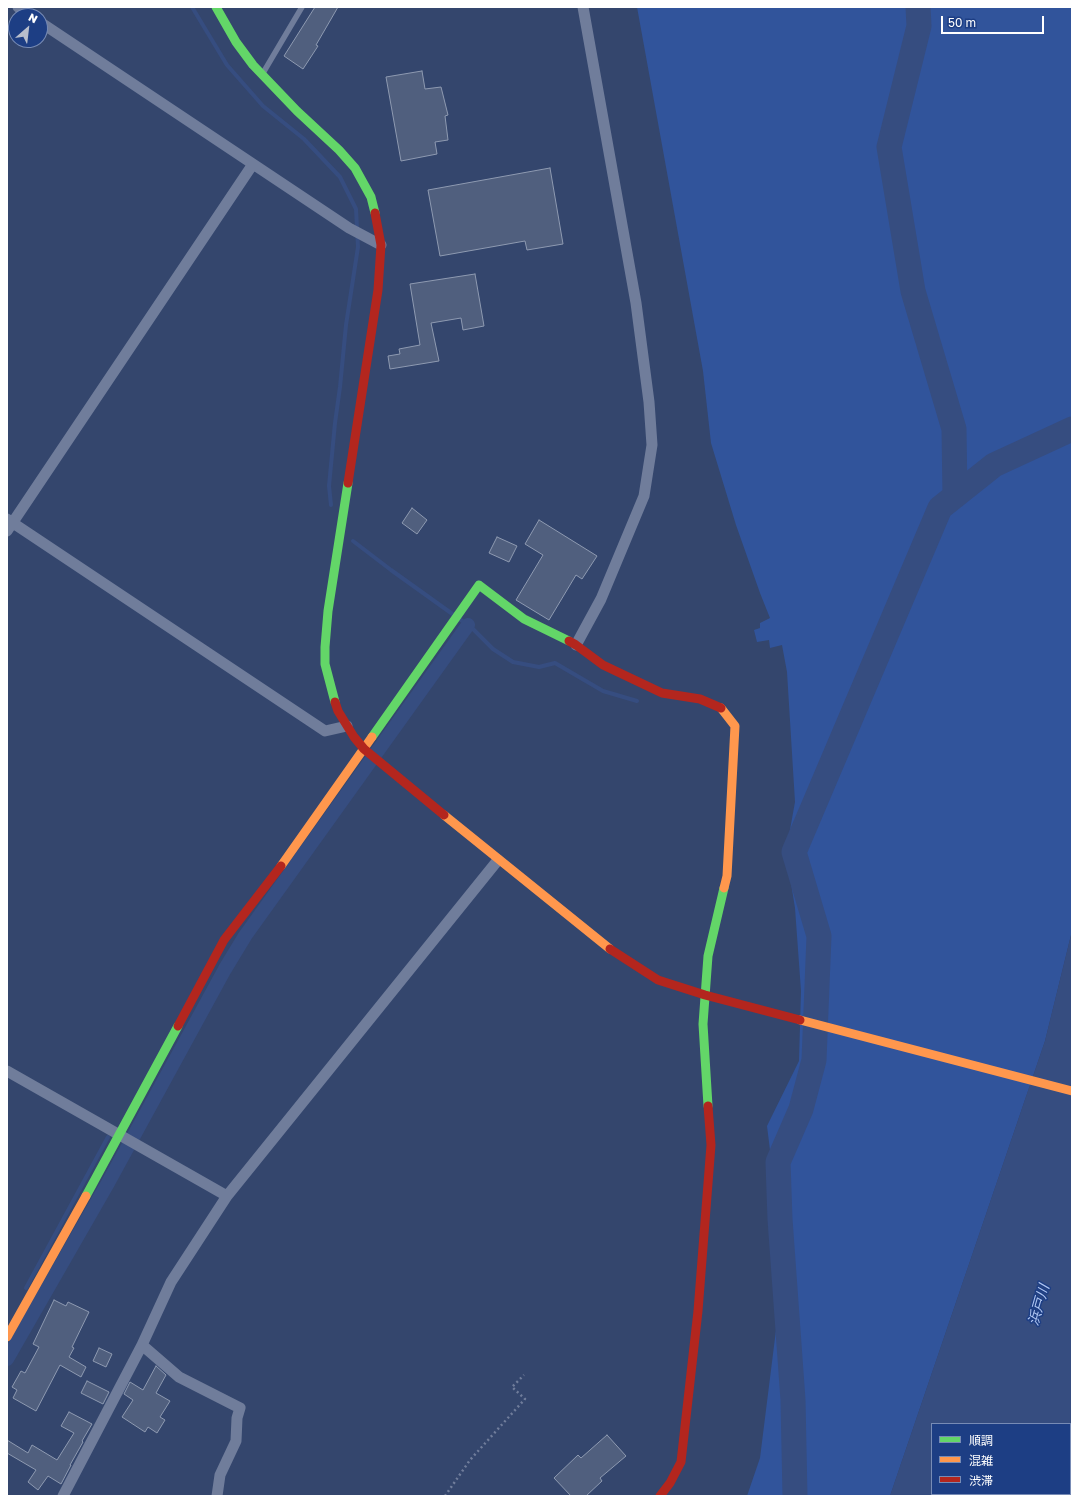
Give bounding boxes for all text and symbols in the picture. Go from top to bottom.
north arrow [8,8,48,48]
scale bar [943,8,1046,34]
text: N [27,10,40,26]
text: 50 m [948,15,976,30]
water label: 浜戸川 [1025,1282,1053,1328]
legend [931,1423,1071,1495]
text: 順調 [969,1433,993,1448]
text: 混雑 [969,1453,993,1468]
text: 渋滞 [969,1473,993,1488]

